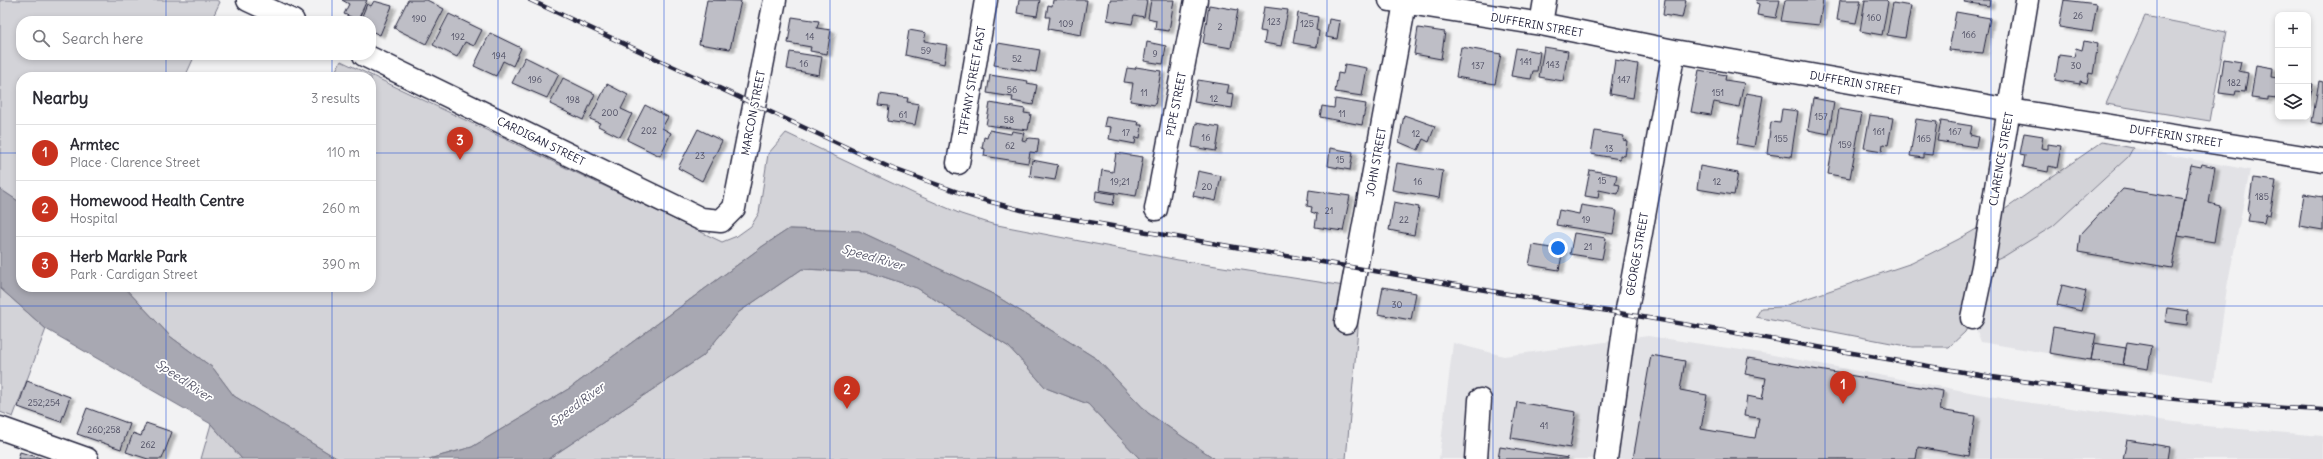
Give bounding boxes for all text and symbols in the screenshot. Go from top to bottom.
street label: DUFFERIN STREET [1490,10,1585,40]
house number: 26 [2073,10,2083,21]
house number: 160 [1867,12,1881,23]
map controls [2275,12,2311,120]
button: + [2275,12,2311,48]
house number: 190 [412,13,426,24]
search box [16,16,376,60]
house number: 123 [1267,16,1281,27]
house number: 109 [1059,18,1073,29]
house number: 125 [1300,18,1314,29]
house number: 2 [1218,21,1223,32]
street label: TIFFANY STREET EAST [955,25,989,137]
icon: search [30,27,52,49]
text: Search here [62,29,143,48]
house number: 166 [1962,29,1976,40]
house number: 192 [451,31,465,42]
house number: 14 [806,31,814,42]
house number: 59 [921,45,931,56]
house number: 9 [1152,48,1158,59]
button: − [2275,48,2311,84]
house number: 194 [492,50,506,61]
house number: 52 [1012,53,1022,64]
house number: 141 [1520,56,1532,67]
house number: 16 [800,58,808,69]
house number: 143 [1546,59,1560,70]
house number: 137 [1471,60,1485,71]
house number: 30 [2070,60,2082,71]
street label: DUFFERIN STREET [1809,68,1904,98]
street label: MARCON STREET [738,69,768,157]
street label: PIPE STREET [1163,71,1189,137]
house number: 196 [528,74,542,85]
house number: 147 [1617,74,1631,85]
house number: 182 [2227,77,2241,88]
house number: 56 [1007,84,1017,95]
button: layers [2275,84,2311,120]
text: Nearby [32,87,88,109]
house number: 11 [1140,87,1148,98]
house number: 151 [1712,87,1724,98]
text: 3 results [311,90,360,107]
house number: 12 [1210,93,1218,104]
house number: 198 [566,94,580,105]
house number: 200 [602,107,618,118]
house number: 11 [1338,108,1346,119]
house number: 61 [899,109,907,120]
house number: 157 [1814,111,1828,122]
street label: CLARENCE STREET [1986,111,2016,207]
street label: CARDIGAN STREET [495,114,588,168]
house number: 58 [1004,114,1014,125]
street label: DUFFERIN STREET [2129,122,2224,150]
house number: 202 [641,125,657,136]
street label: JOHN STREET [1363,126,1389,198]
house number: 161 [1873,126,1885,137]
house number: 167 [1948,126,1962,137]
pin: 3 [447,127,473,160]
house number: 17 [1122,127,1131,138]
house number: 12 [1412,128,1420,139]
house number: 16 [1202,132,1210,143]
house number: 155 [1774,133,1788,144]
house number: 165 [1917,133,1931,144]
text: Armtec [70,135,119,154]
house number: 159 [1838,139,1852,150]
house number: 62 [1005,140,1015,151]
house number: 13 [1605,143,1613,154]
text: 1 [42,144,48,161]
text: 110 m [327,144,360,161]
house number: 23 [695,150,705,161]
text: Place · Clarence Street [70,154,200,171]
house number: 15 [1336,154,1344,165]
house number: 15 [1598,175,1606,186]
house number: 19;21 [1110,176,1130,187]
house number: 16 [1414,176,1422,187]
house number: 12 [1713,176,1721,187]
house number: 20 [1202,181,1213,192]
text: Homewood Health Centre [70,191,244,210]
house number: 185 [2255,191,2269,202]
text: 2 [41,200,49,217]
text: 260 m [322,200,360,217]
house number: 21 [1325,205,1333,216]
text: Hospital [70,210,118,227]
street label: GEORGE STREET [1623,211,1651,297]
house number: 22 [1399,214,1409,225]
house number: 19 [1582,214,1590,225]
your location [1548,238,1568,258]
water label: Speed River [840,241,908,274]
house number: 21 [1584,241,1592,252]
text: Herb Markle Park [70,247,187,266]
text: 3 [41,256,49,273]
text: 390 m [322,256,360,273]
text: Park · Cardigan Street [70,266,198,283]
house number: 30 [1391,299,1403,310]
water label: Speed River [153,356,216,405]
pin: 1 [1830,371,1856,404]
pin: 2 [834,376,860,409]
water label: Speed River [547,378,609,429]
house number: 252;254 [28,397,60,408]
house number: 41 [1540,420,1548,431]
house number: 260;258 [87,424,121,435]
house number: 262 [140,439,156,450]

